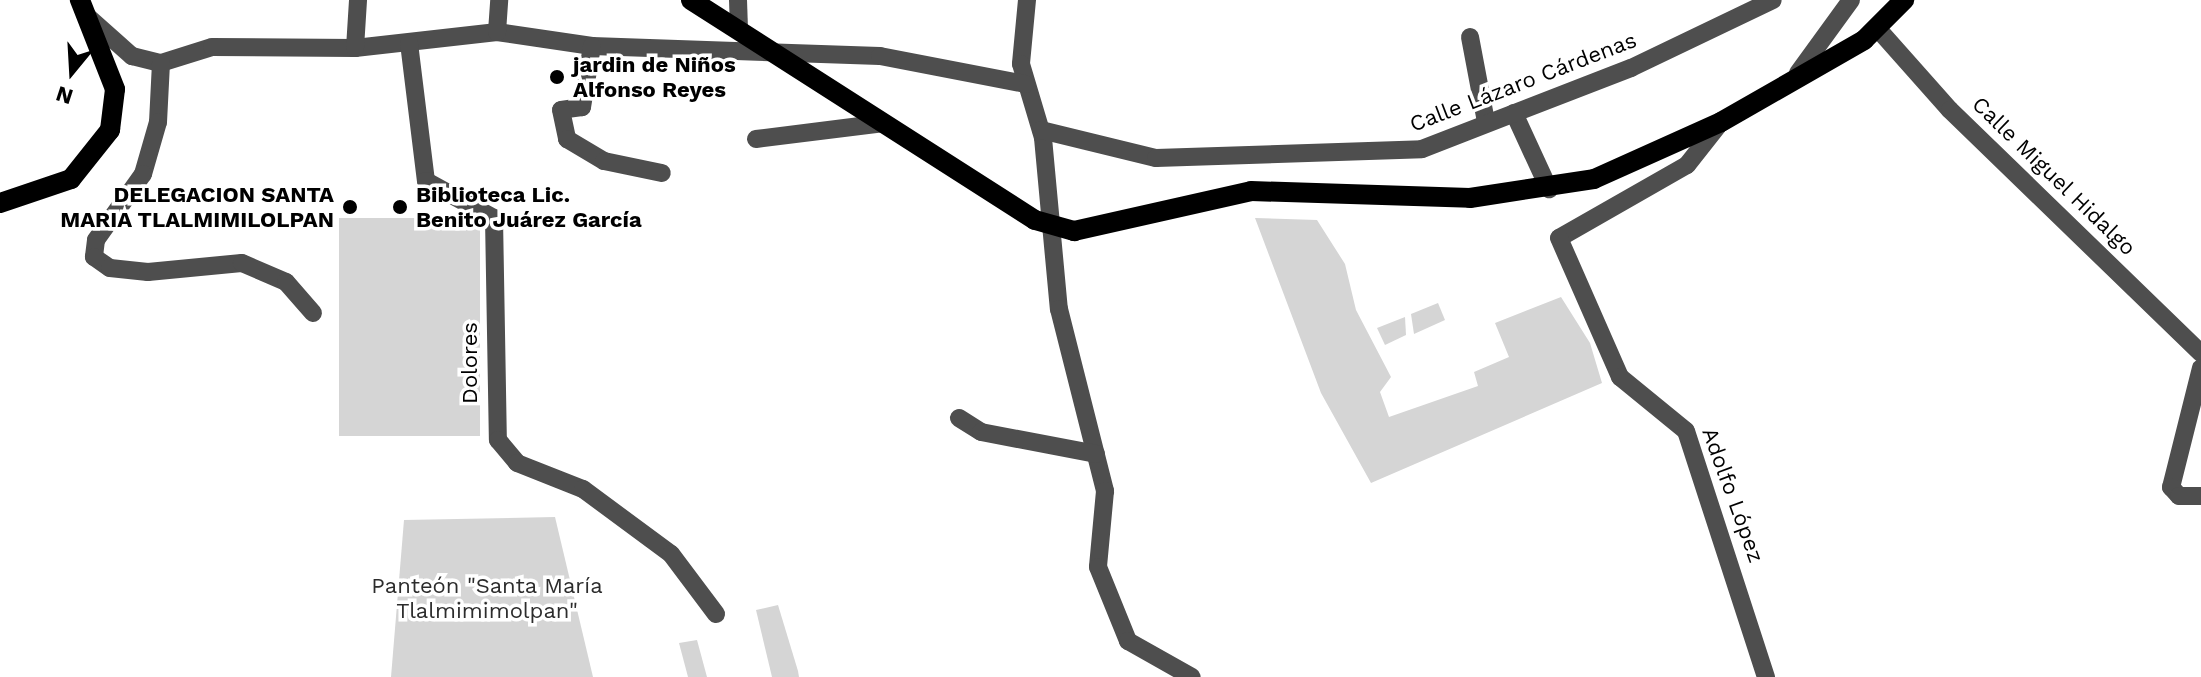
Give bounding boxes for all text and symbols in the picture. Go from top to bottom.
street label: Calle Lázaro Cárdenas [1406,27,1640,137]
north arrow [32,32,112,112]
place label: jardin de Niños Alfonso Reyes [573,51,736,102]
marker: jardin de Niños Alfonso Reyes [548,68,566,86]
text: N [53,81,76,110]
street label: Calle Miguel Hidalgo [1966,91,2142,261]
place label: DELEGACION SANTA MARIA TLALMIMILOLPAN [59,181,334,232]
place label: Biblioteca Lic. Benito Juárez García [416,181,642,232]
marker: DELEGACION SANTA MARIA TLALMIMILOLPAN [341,198,359,216]
marker: Biblioteca Lic. Benito Juárez García [391,198,409,216]
street label: Dolores [457,322,483,404]
street label: Adolfo López [1696,424,1770,566]
park label: Panteón "Santa María Tlalmimimolpan" [371,572,603,624]

